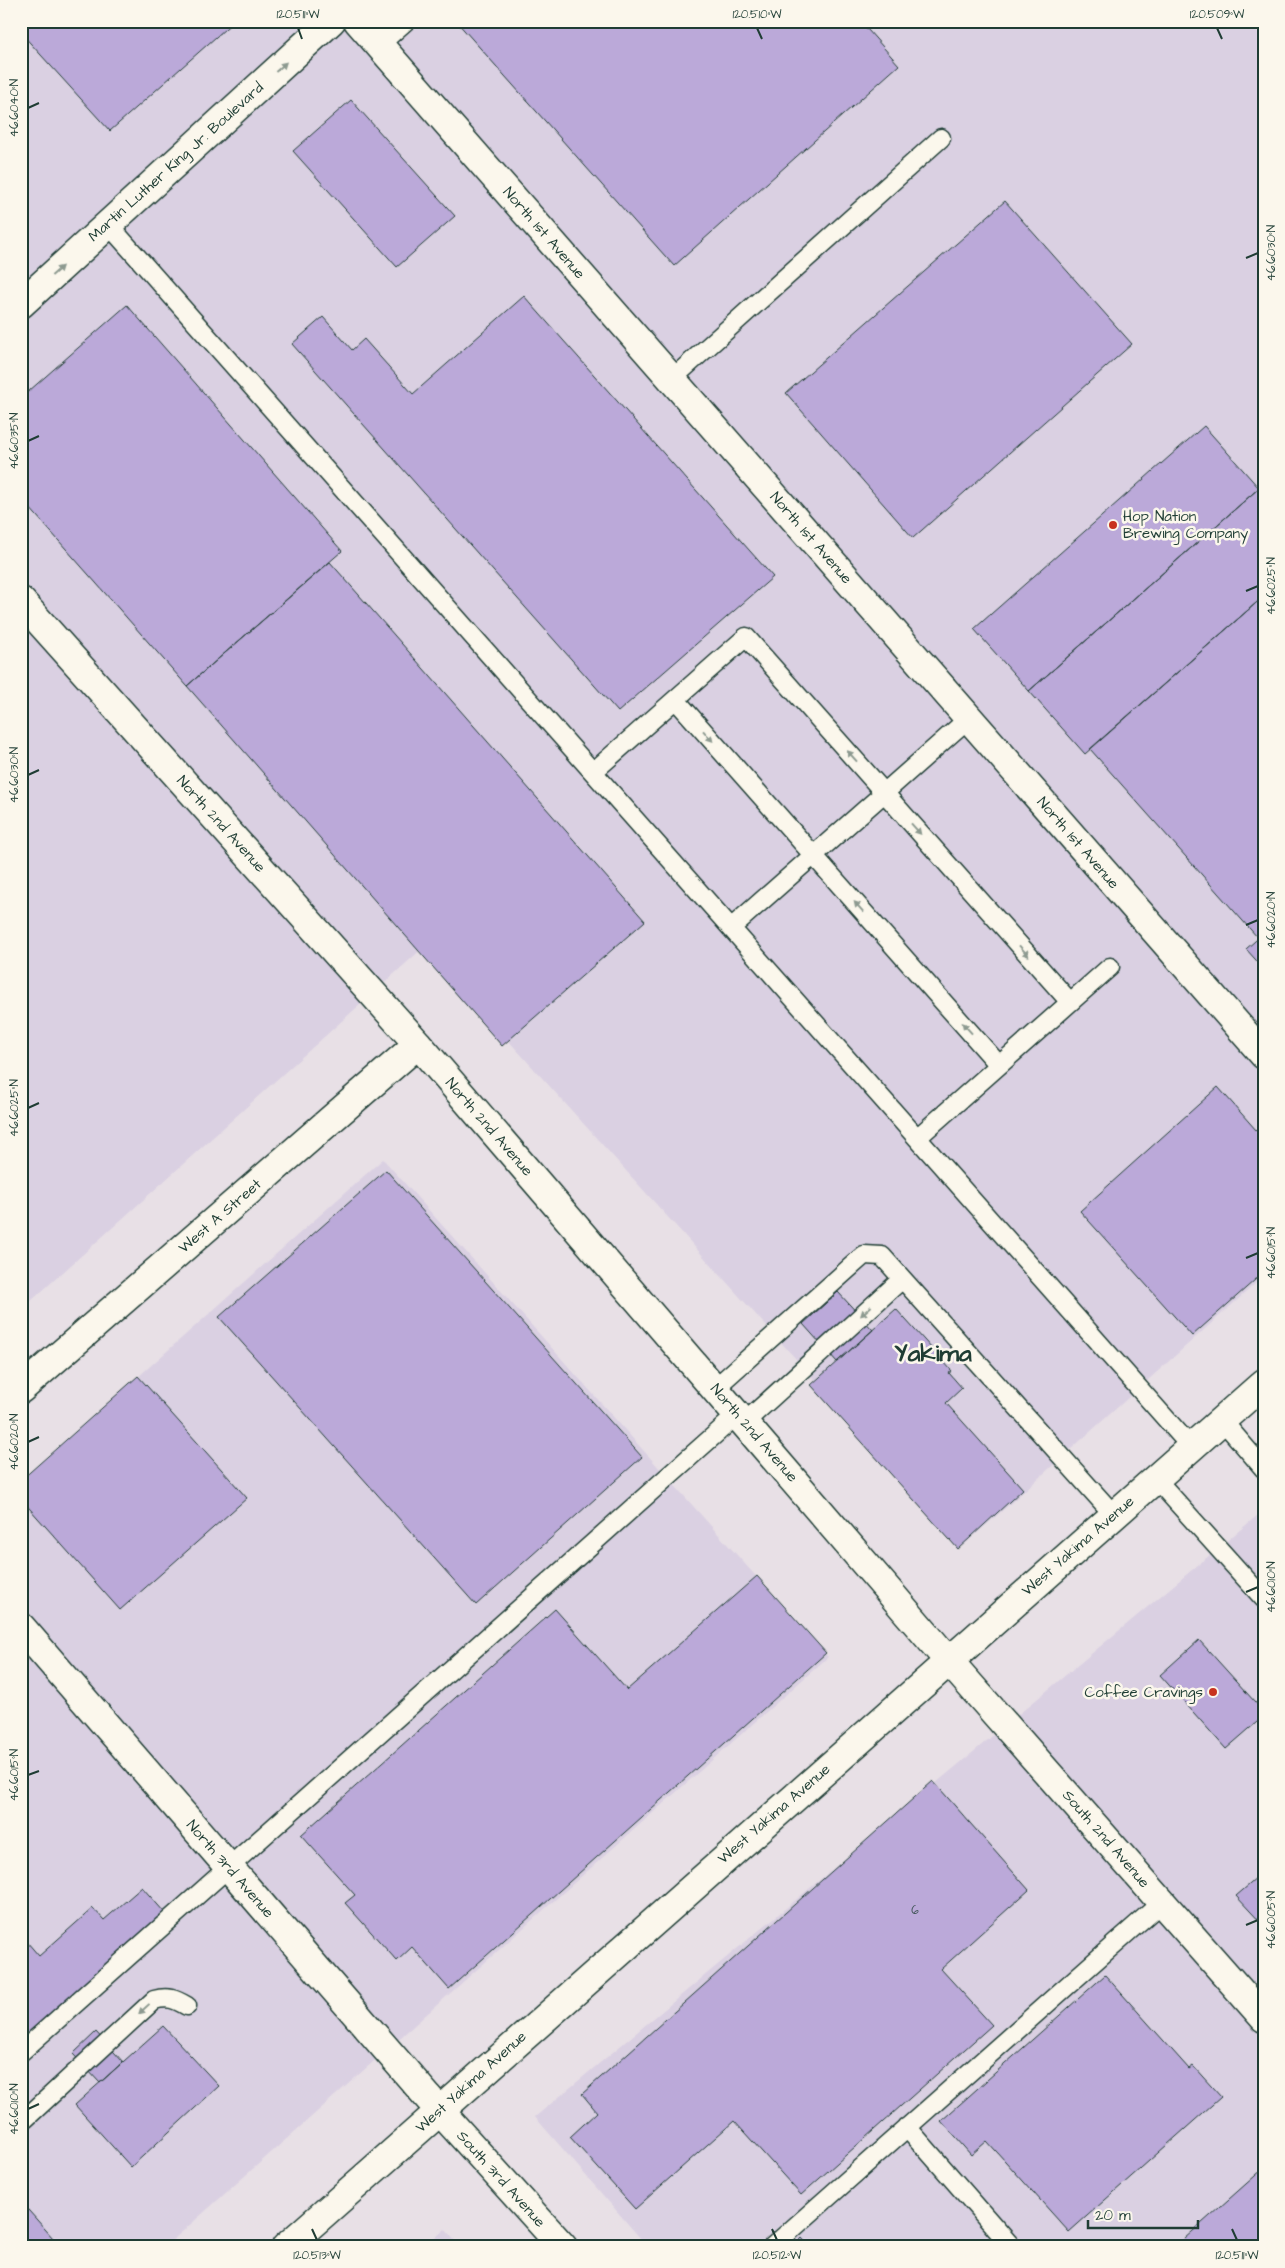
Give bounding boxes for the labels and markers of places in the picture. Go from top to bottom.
place label: Hop Nation Brewing Company [1123,506,1248,545]
marker: Hop Nation Brewing Company [1107,519,1119,531]
place label: Coffee Cravings [1085,1682,1203,1704]
marker: Coffee Cravings [1207,1686,1219,1698]

